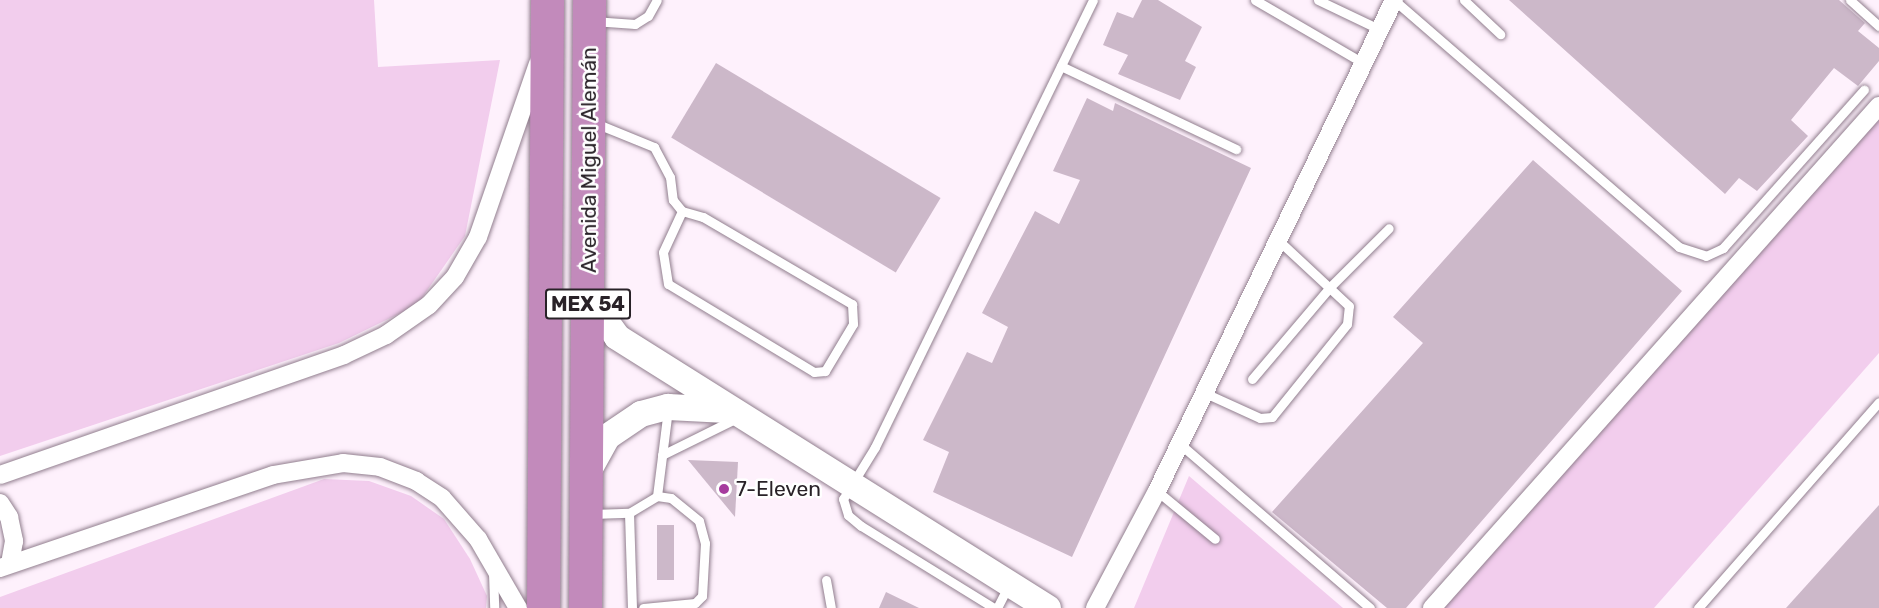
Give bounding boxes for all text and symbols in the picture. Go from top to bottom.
street label: Avenida Miguel Alemán [576,47,602,273]
road number: MEX 54 [544,287,632,321]
place label: 7-Eleven [736,476,821,502]
marker: 7-Eleven [717,482,731,496]

